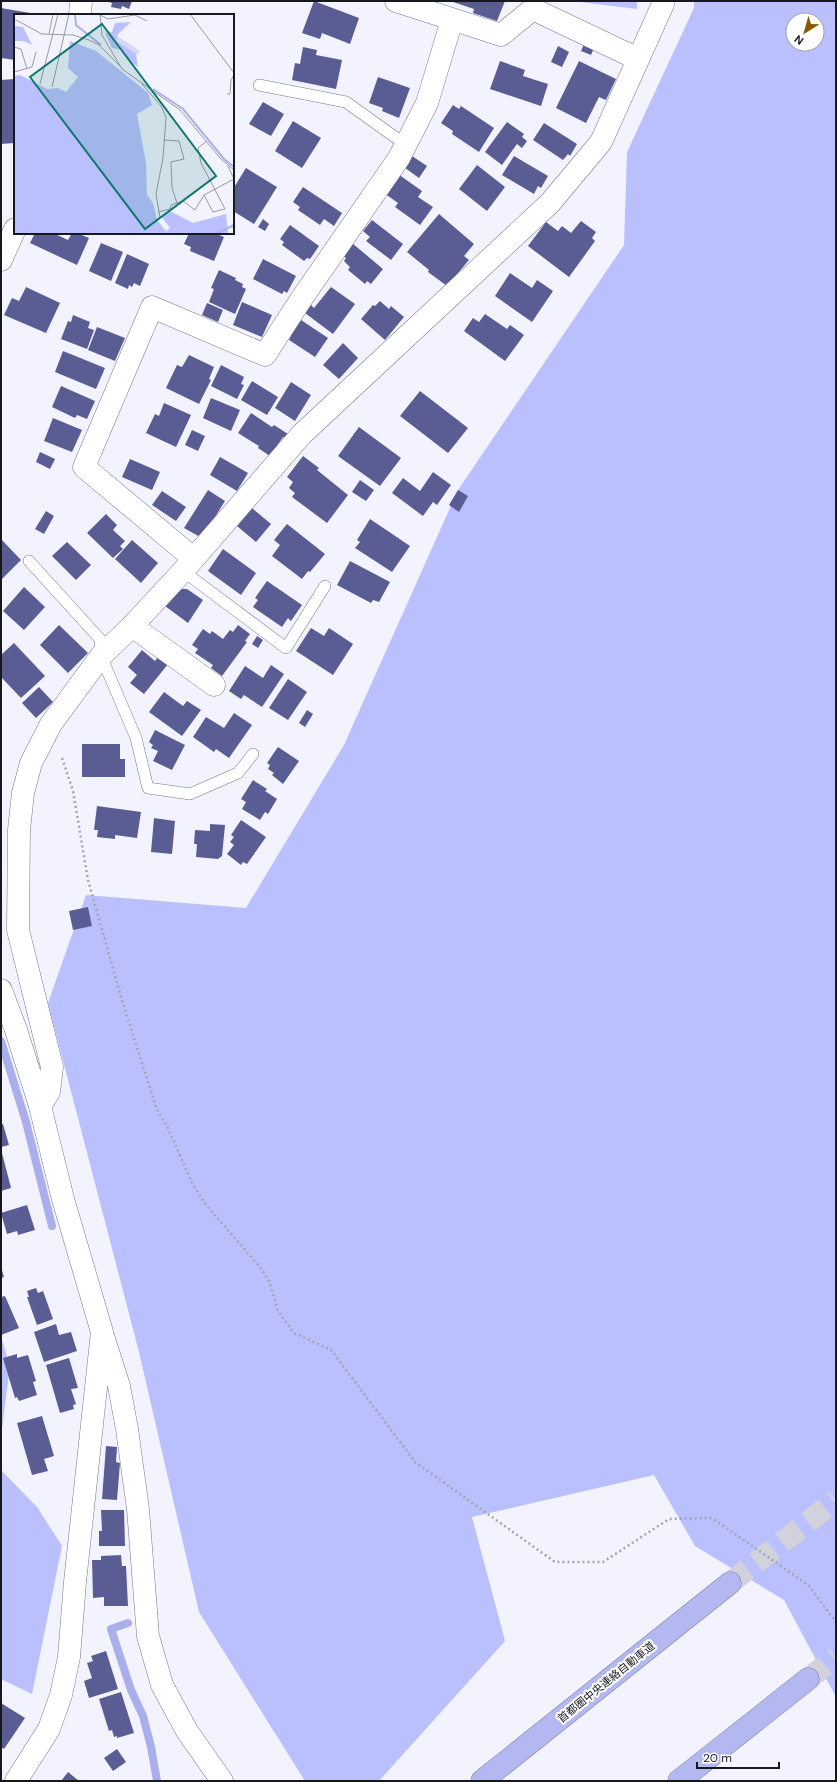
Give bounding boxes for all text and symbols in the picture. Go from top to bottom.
north arrow [785,12,825,52]
inset map [14,14,234,234]
text: N [792,32,806,48]
street label: 首都圏中央連絡自動車道 [555,1638,657,1726]
scale bar [697,1744,779,1770]
text: 20 m [703,1750,732,1766]

